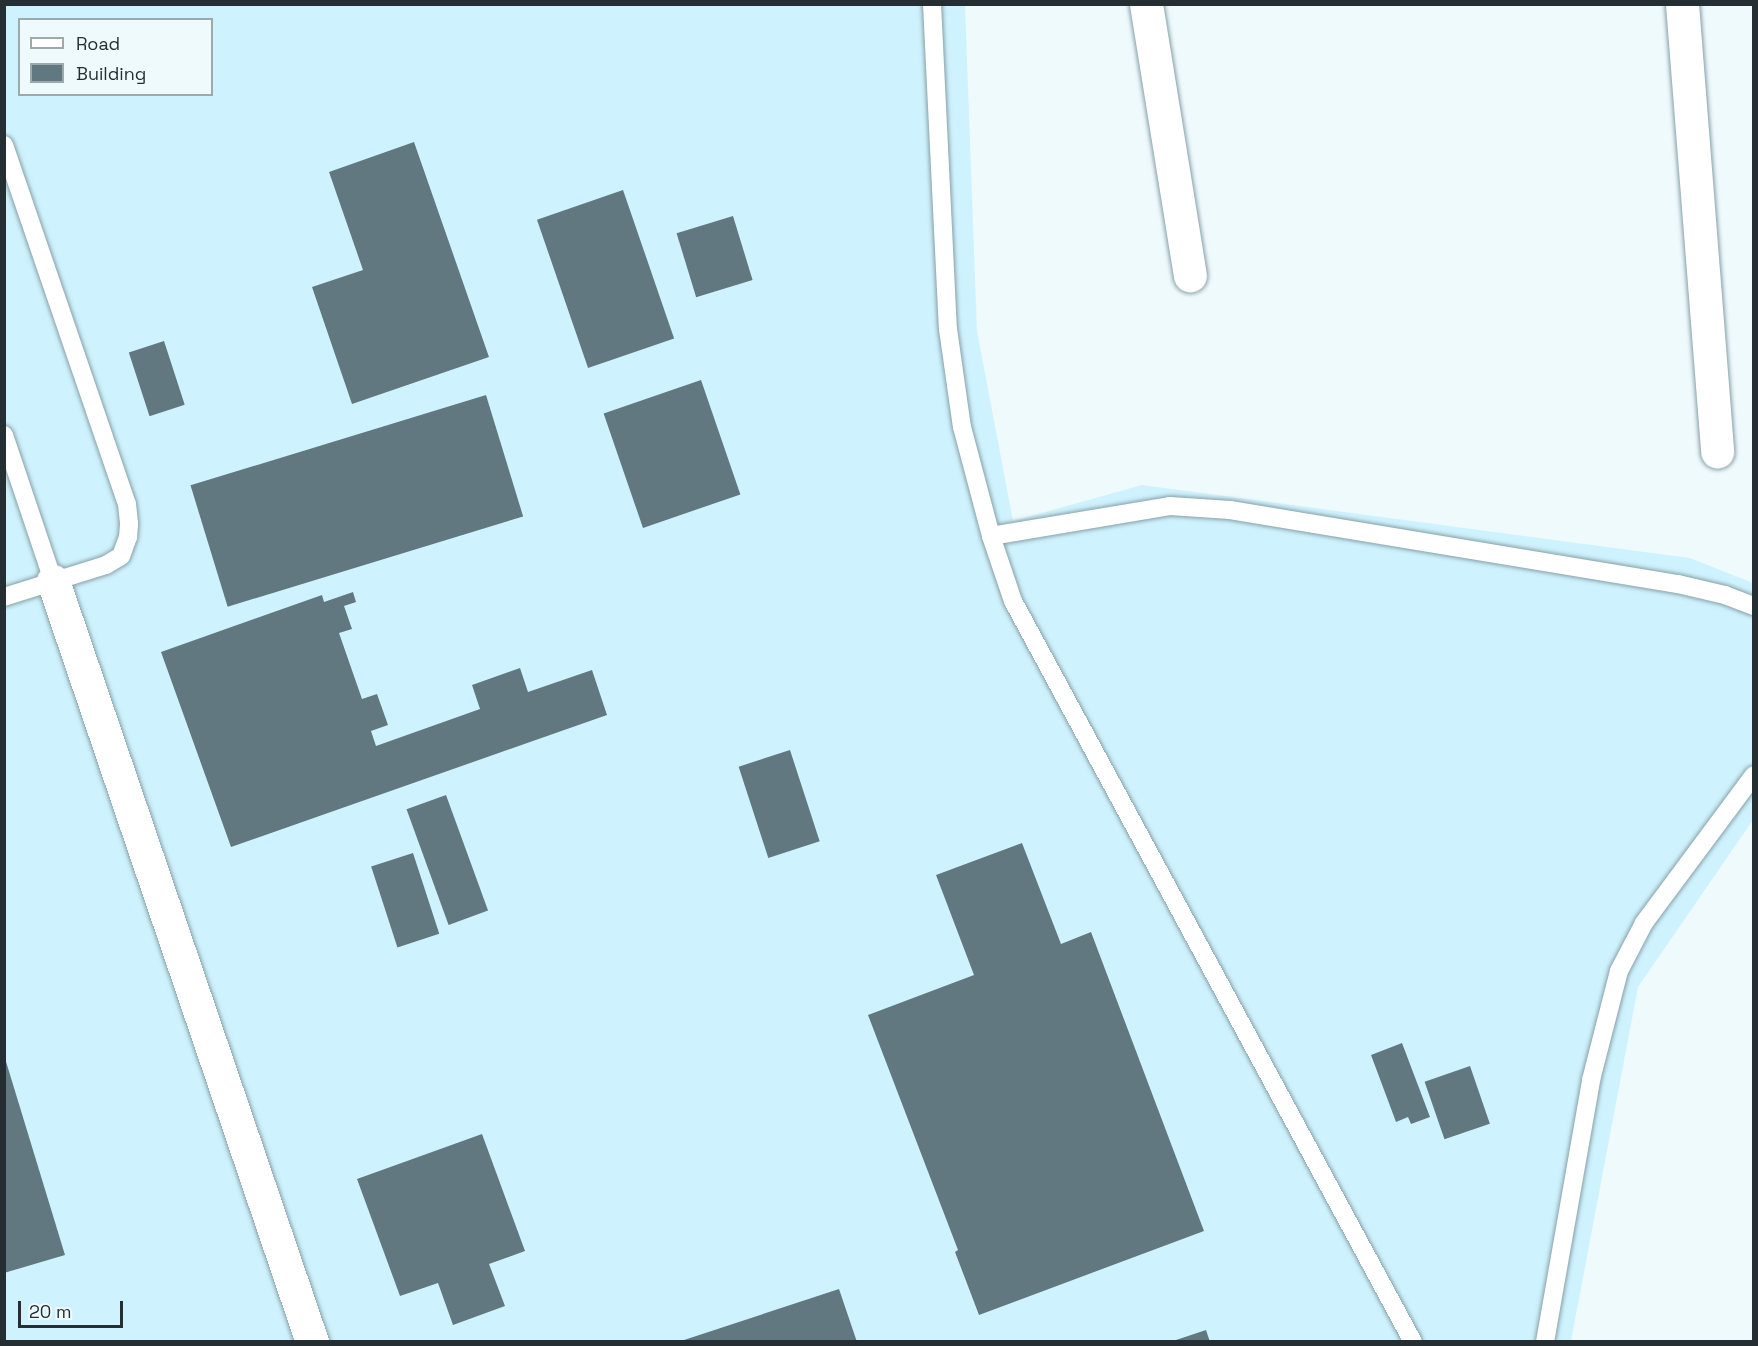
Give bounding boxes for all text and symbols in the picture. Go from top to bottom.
legend [18,18,213,96]
text: Road [76,32,120,55]
text: Building [76,62,146,85]
scale bar [21,1289,126,1327]
text: 20 m [29,1300,72,1323]

